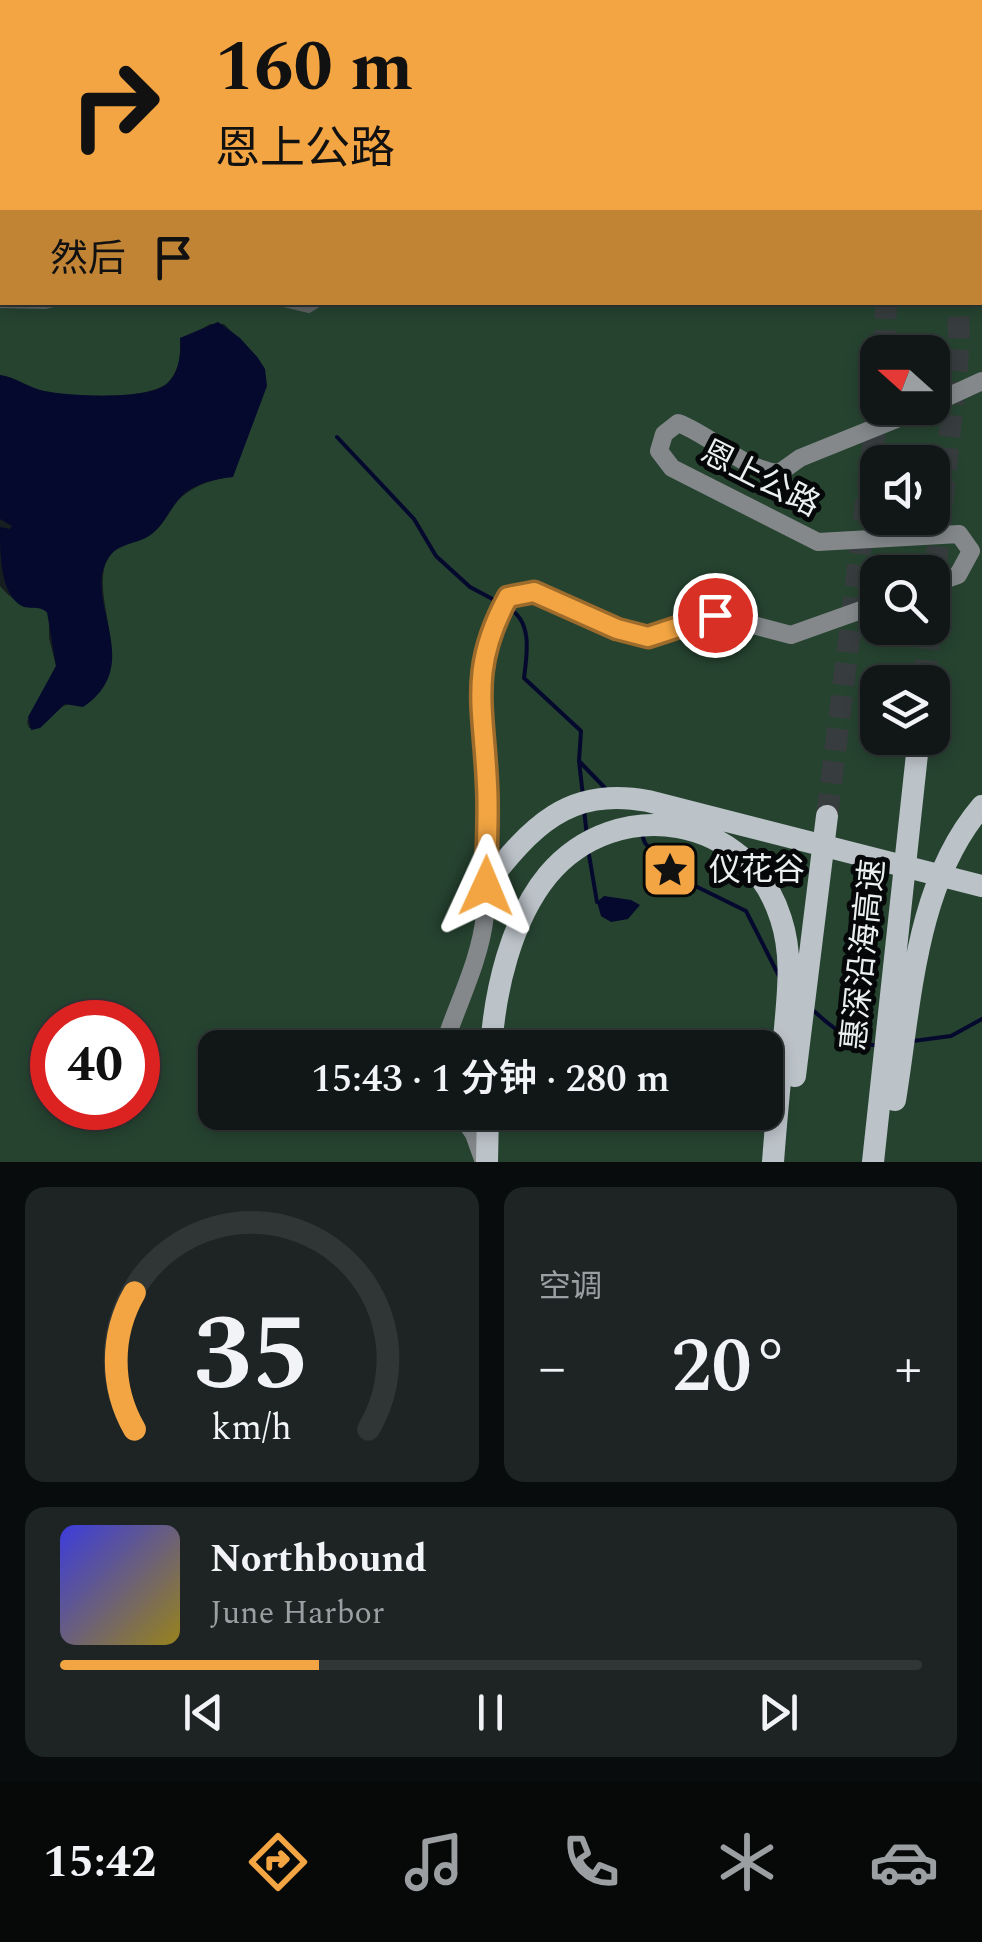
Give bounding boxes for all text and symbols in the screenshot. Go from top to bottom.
text: 160 m [215,15,413,121]
icon: right [50,40,180,170]
text: 恩上公路 [215,115,395,184]
icon: arrive [146,230,201,285]
text: 然后 [50,231,126,289]
north arrow [860,335,950,425]
map controls [860,335,950,755]
street label: 恩上公路 [692,428,828,530]
button: sound [860,445,950,535]
button: search [860,555,950,645]
pin [673,573,758,658]
icon: arrive [688,588,743,643]
button: layers [860,665,950,755]
position arrow [434,834,538,938]
place icon: 仪花谷 [640,840,700,900]
place label: 仪花谷 [709,846,805,895]
street label: 惠深沿海高速 [830,857,898,1053]
speed limit sign: 40 [30,1000,160,1130]
text: 15:43 · 1 分钟 · 280 m [311,1051,670,1109]
text: 空调 [539,1263,603,1312]
text: 35 [193,1277,310,1435]
text: 20° [671,1311,789,1425]
text: − [539,1327,566,1410]
text: + [894,1327,922,1410]
text: km/h [212,1401,292,1456]
text: Northbound [210,1531,427,1589]
text: June Harbor [210,1589,385,1638]
icon: previous [176,1685,231,1740]
icon: pause [463,1685,518,1740]
icon: next [751,1685,806,1740]
icon: directions [243,1827,313,1897]
icon: music [399,1827,469,1897]
icon: phone [556,1827,626,1897]
icon: climate [712,1827,782,1897]
icon: car [869,1827,939,1897]
text: 15:42 [43,1828,156,1897]

